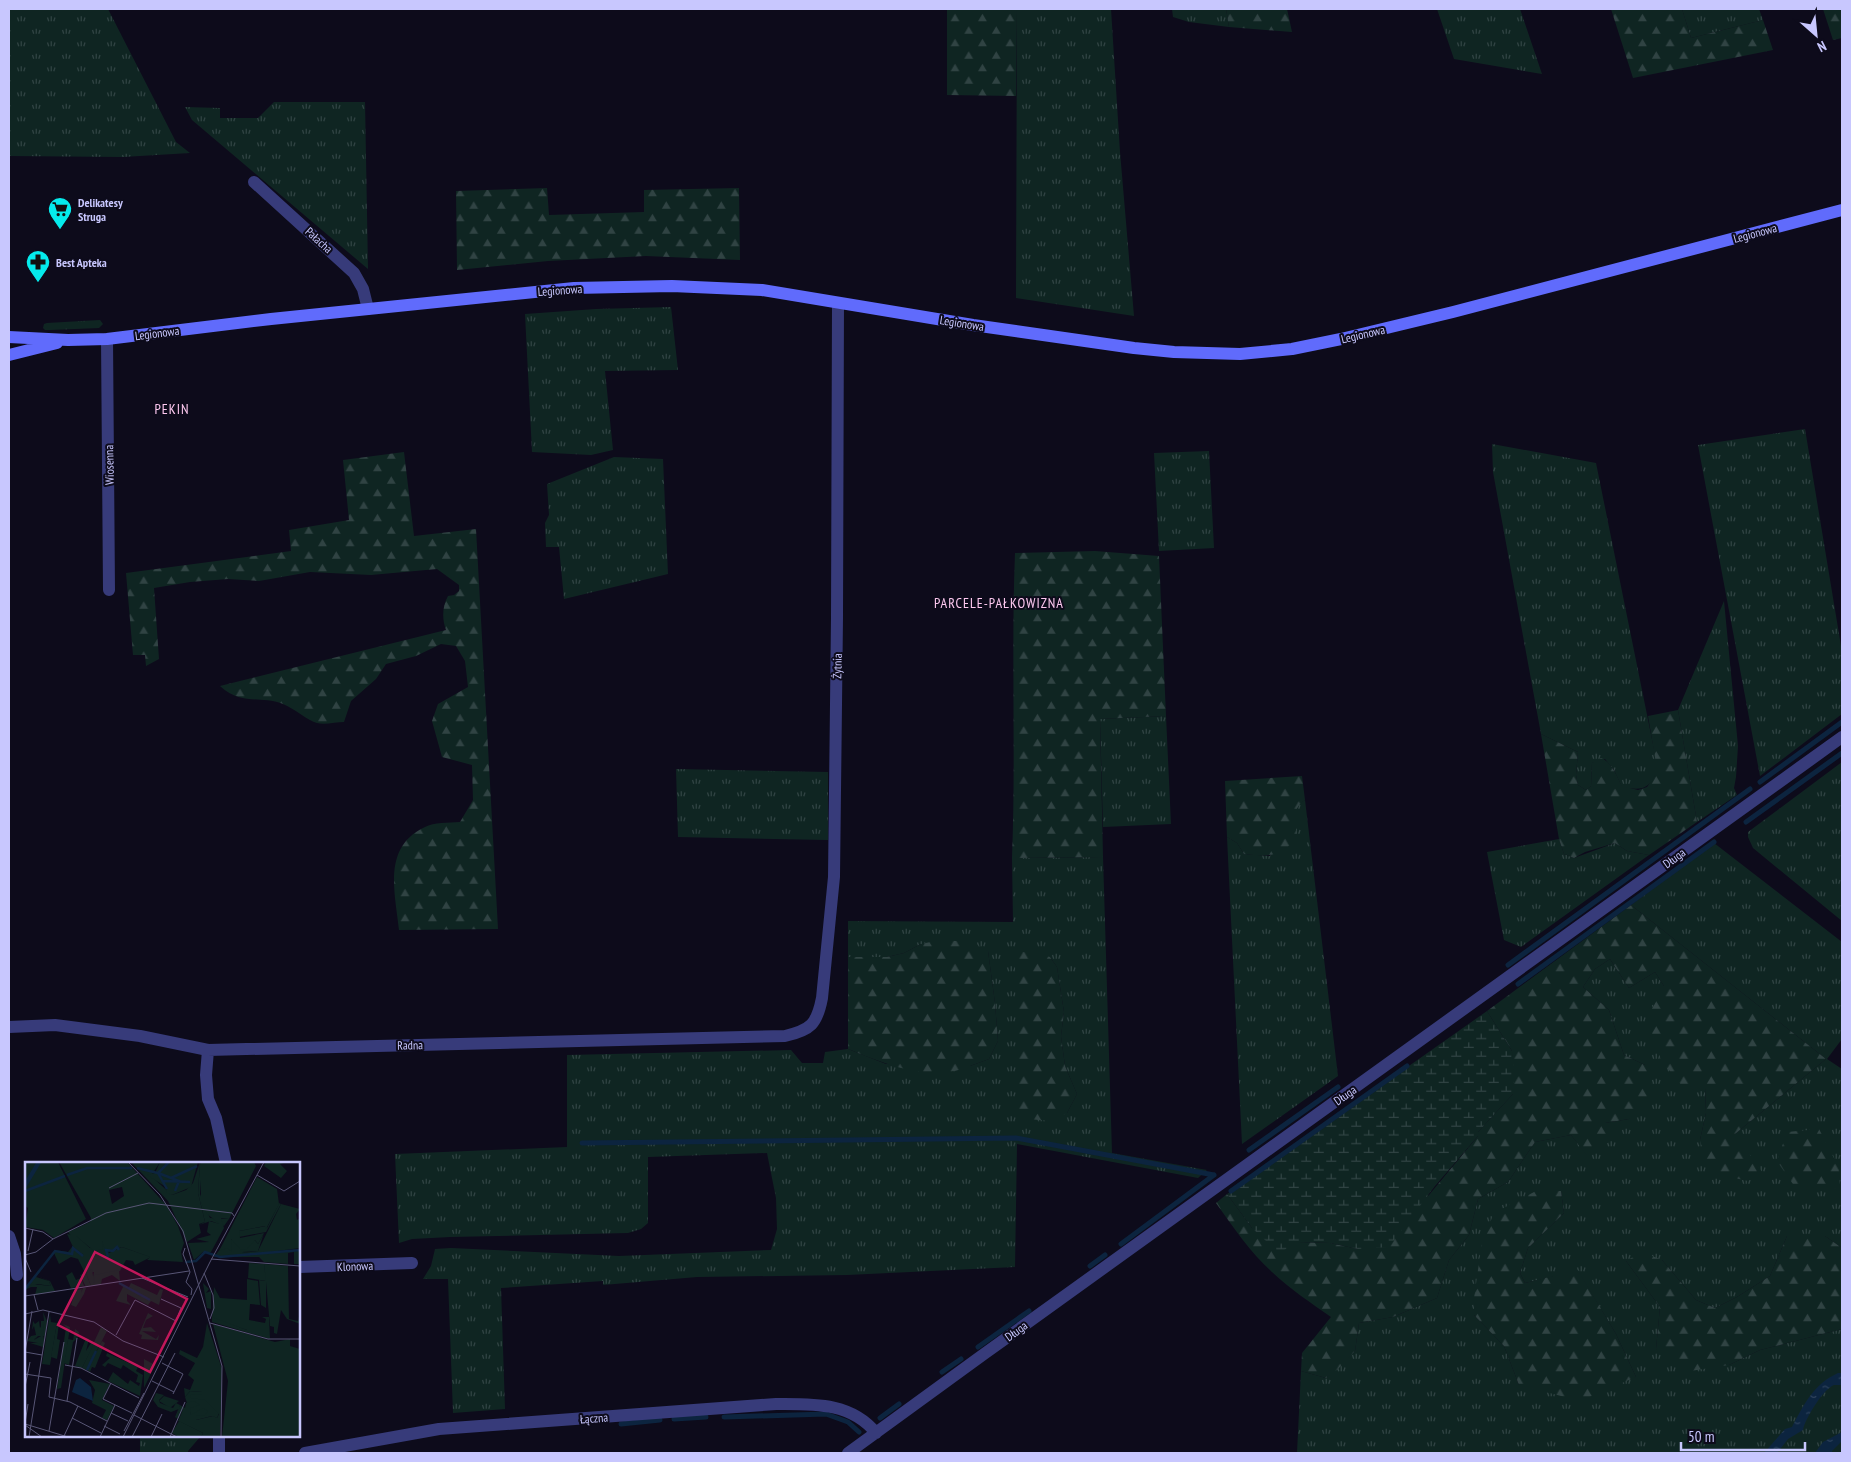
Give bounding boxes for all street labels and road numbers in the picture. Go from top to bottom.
street label: Legionowa [1732,220,1779,246]
street label: Pałacha [302,224,336,256]
street label: Legionowa [537,281,583,299]
street label: Legionowa [939,312,985,334]
street label: Legionowa [1340,322,1387,346]
street label: Legionowa [134,323,180,343]
street label: Wiosenna [101,445,117,485]
street label: Żytnia [829,653,845,679]
street label: Długa [1660,845,1688,871]
street label: Radna [397,1037,423,1053]
street label: Długa [1331,1082,1359,1108]
street label: Klonowa [337,1258,374,1274]
street label: Długa [1002,1318,1030,1344]
street label: Łączna [579,1410,609,1426]

